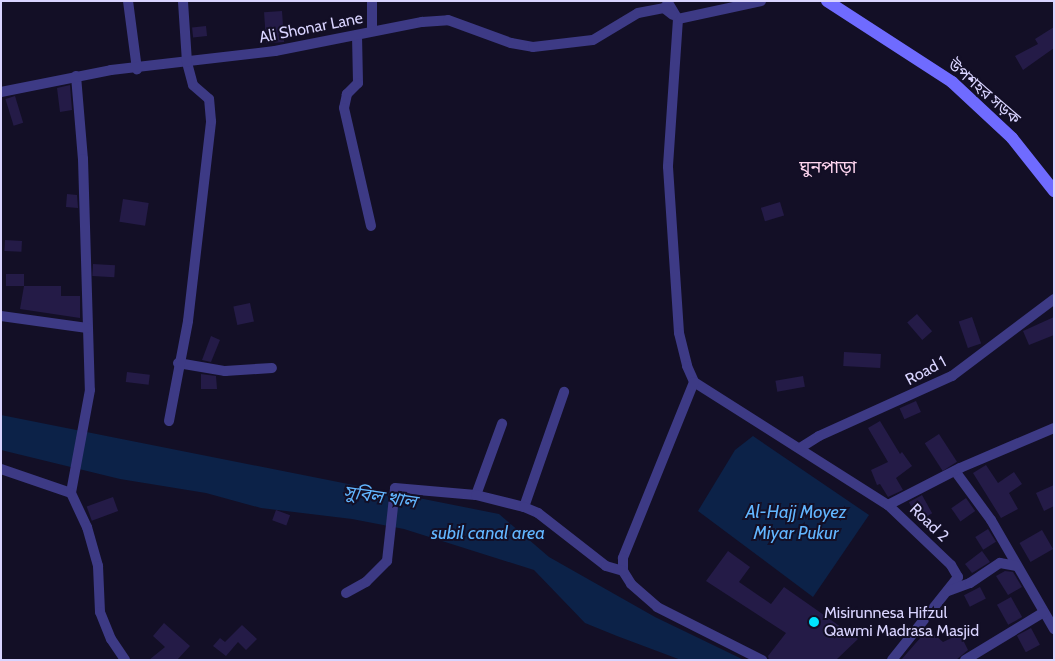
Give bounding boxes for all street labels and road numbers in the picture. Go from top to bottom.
street label: Ali Shonar Lane [257,9,365,47]
street label: উপশহর সড়ক [944,55,1024,129]
street label: Road 1 [902,352,950,390]
street label: Road 2 [906,500,952,546]

